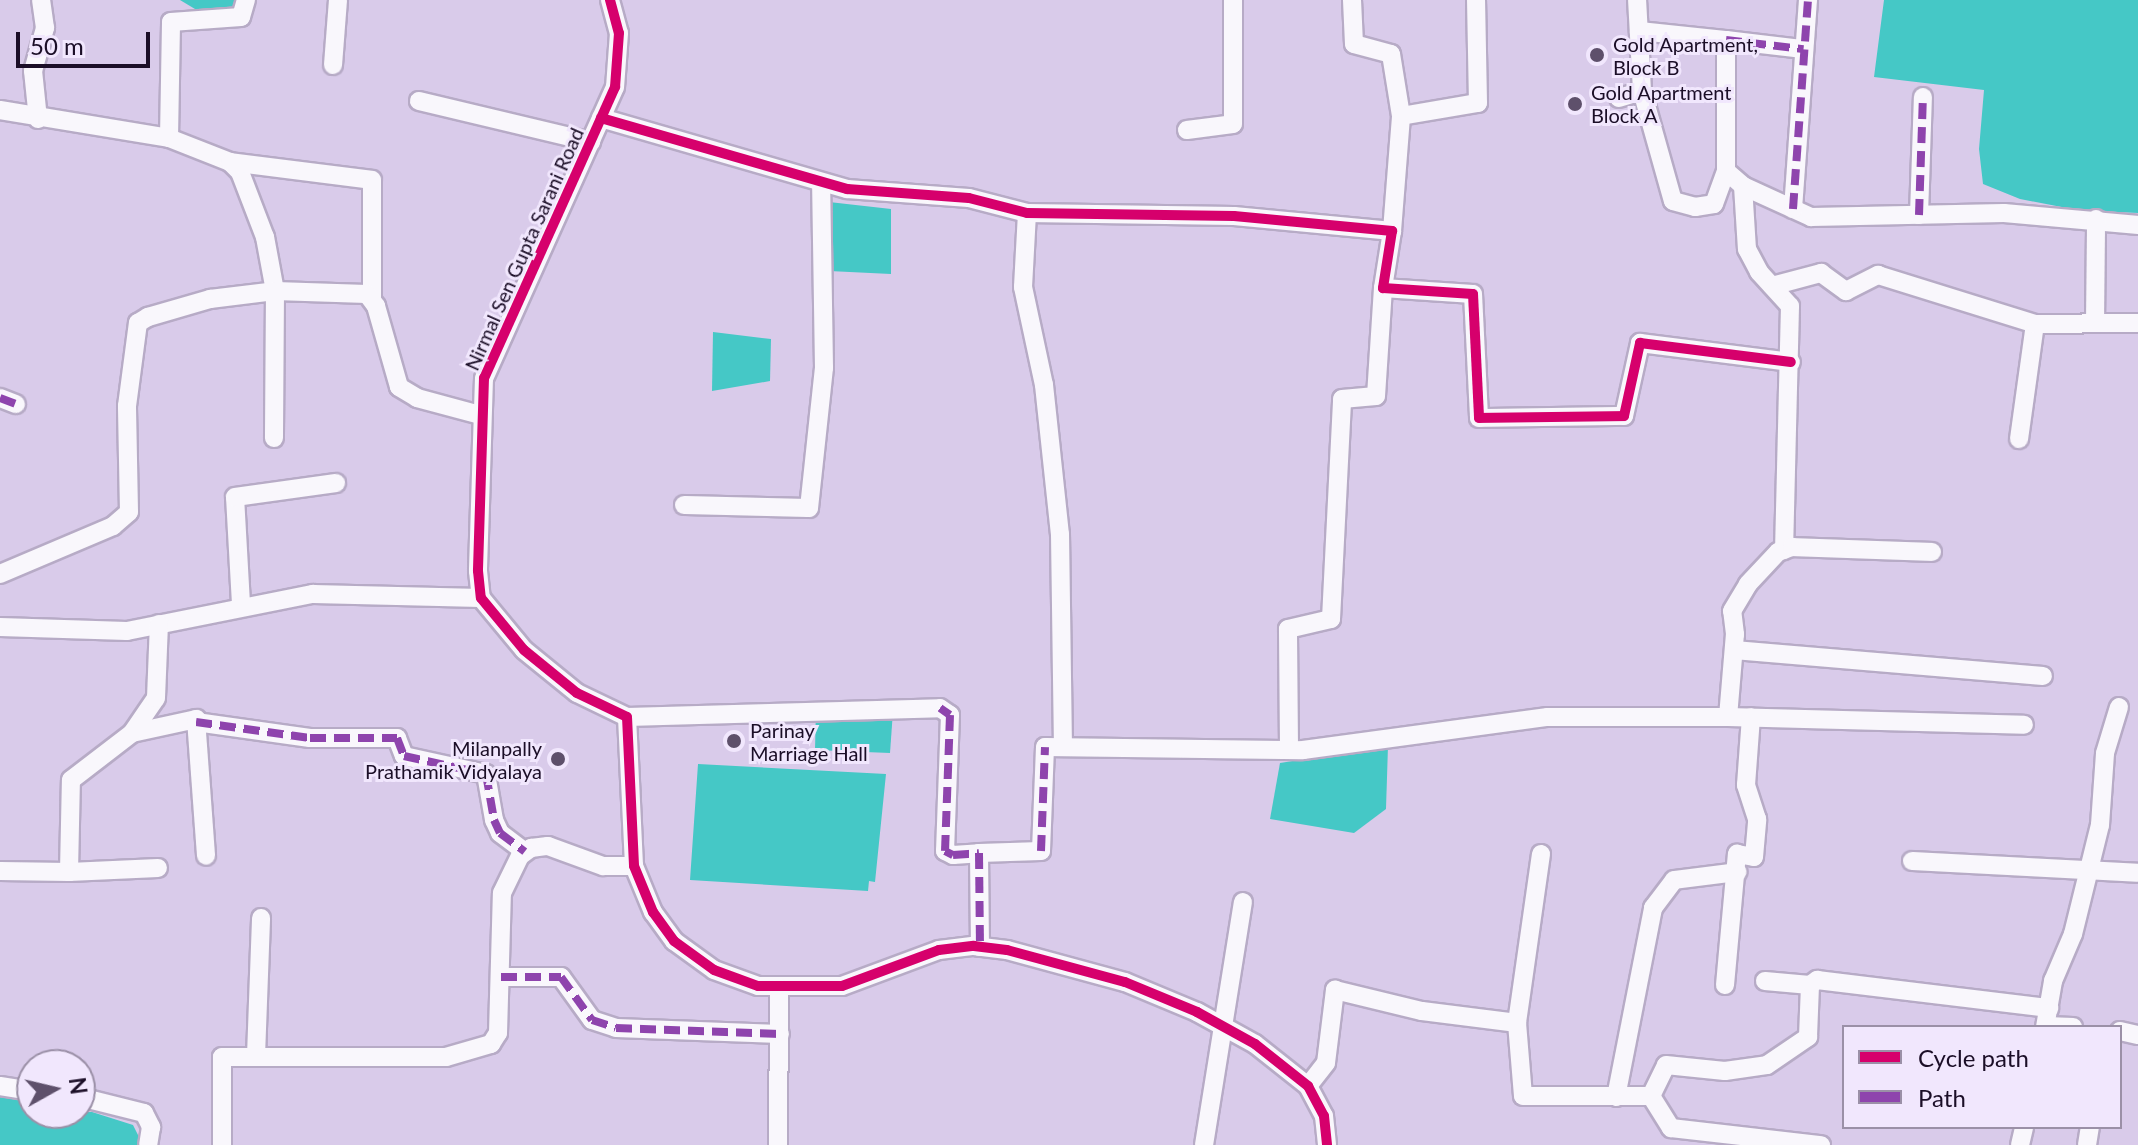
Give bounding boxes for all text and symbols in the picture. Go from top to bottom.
scale bar [20,16,154,66]
text: 50 m [30,31,84,60]
place label: Gold Apartment, Block B [1613,32,1759,79]
marker: Gold Apartment, Block B [1588,46,1606,64]
place label: Gold Apartment Block A [1591,80,1732,127]
marker: Gold Apartment Block A [1566,95,1584,113]
street label: Nirmal Sen Gupta Sarani Road [460,124,588,374]
place label: Parinay Marriage Hall [750,718,868,765]
marker: Parinay Marriage Hall [725,732,743,750]
place label: Milanpally Prathamik Vidyalaya [364,736,542,783]
marker: Milanpally Prathamik Vidyalaya [549,750,567,768]
legend [1842,1025,2122,1129]
text: Cycle path [1918,1043,2029,1072]
north arrow [16,1049,96,1129]
text: N [64,1076,93,1096]
text: Path [1918,1083,1966,1112]

